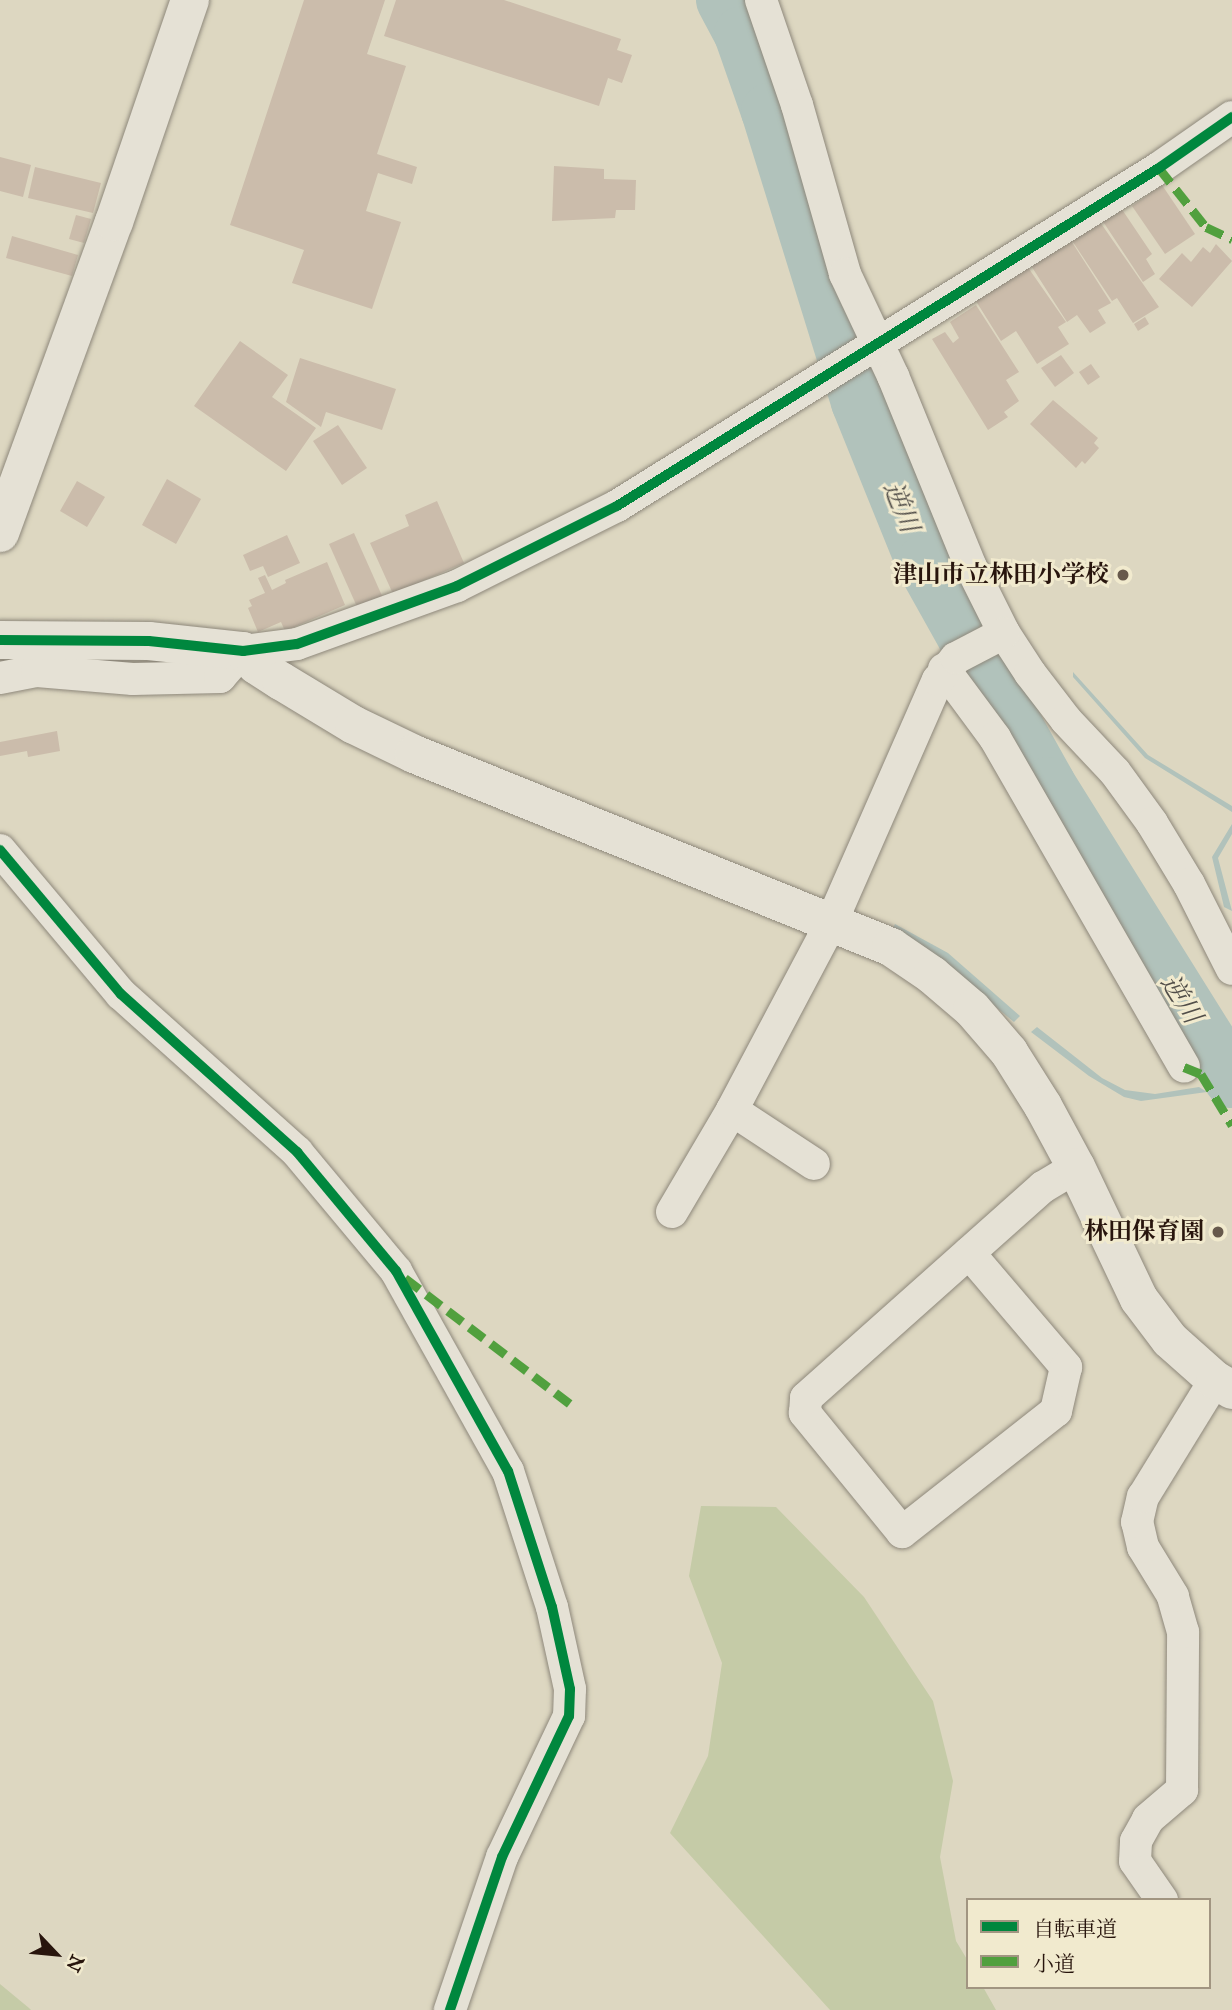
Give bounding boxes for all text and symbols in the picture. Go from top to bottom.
water label: 逆川 [877,477,925,537]
place label: 津山市立林田小学校 [893,561,1109,589]
marker: 津山市立林田小学校 [1115,567,1131,583]
water label: 逆川 [1154,969,1208,1029]
place label: 林田保育園 [1084,1218,1204,1246]
marker: 林田保育園 [1210,1224,1226,1240]
legend [966,1898,1211,1989]
text: 自転車道 [1033,1916,1117,1942]
north arrow [21,1919,91,1989]
text: N [61,1951,89,1976]
text: 小道 [1033,1951,1075,1977]

